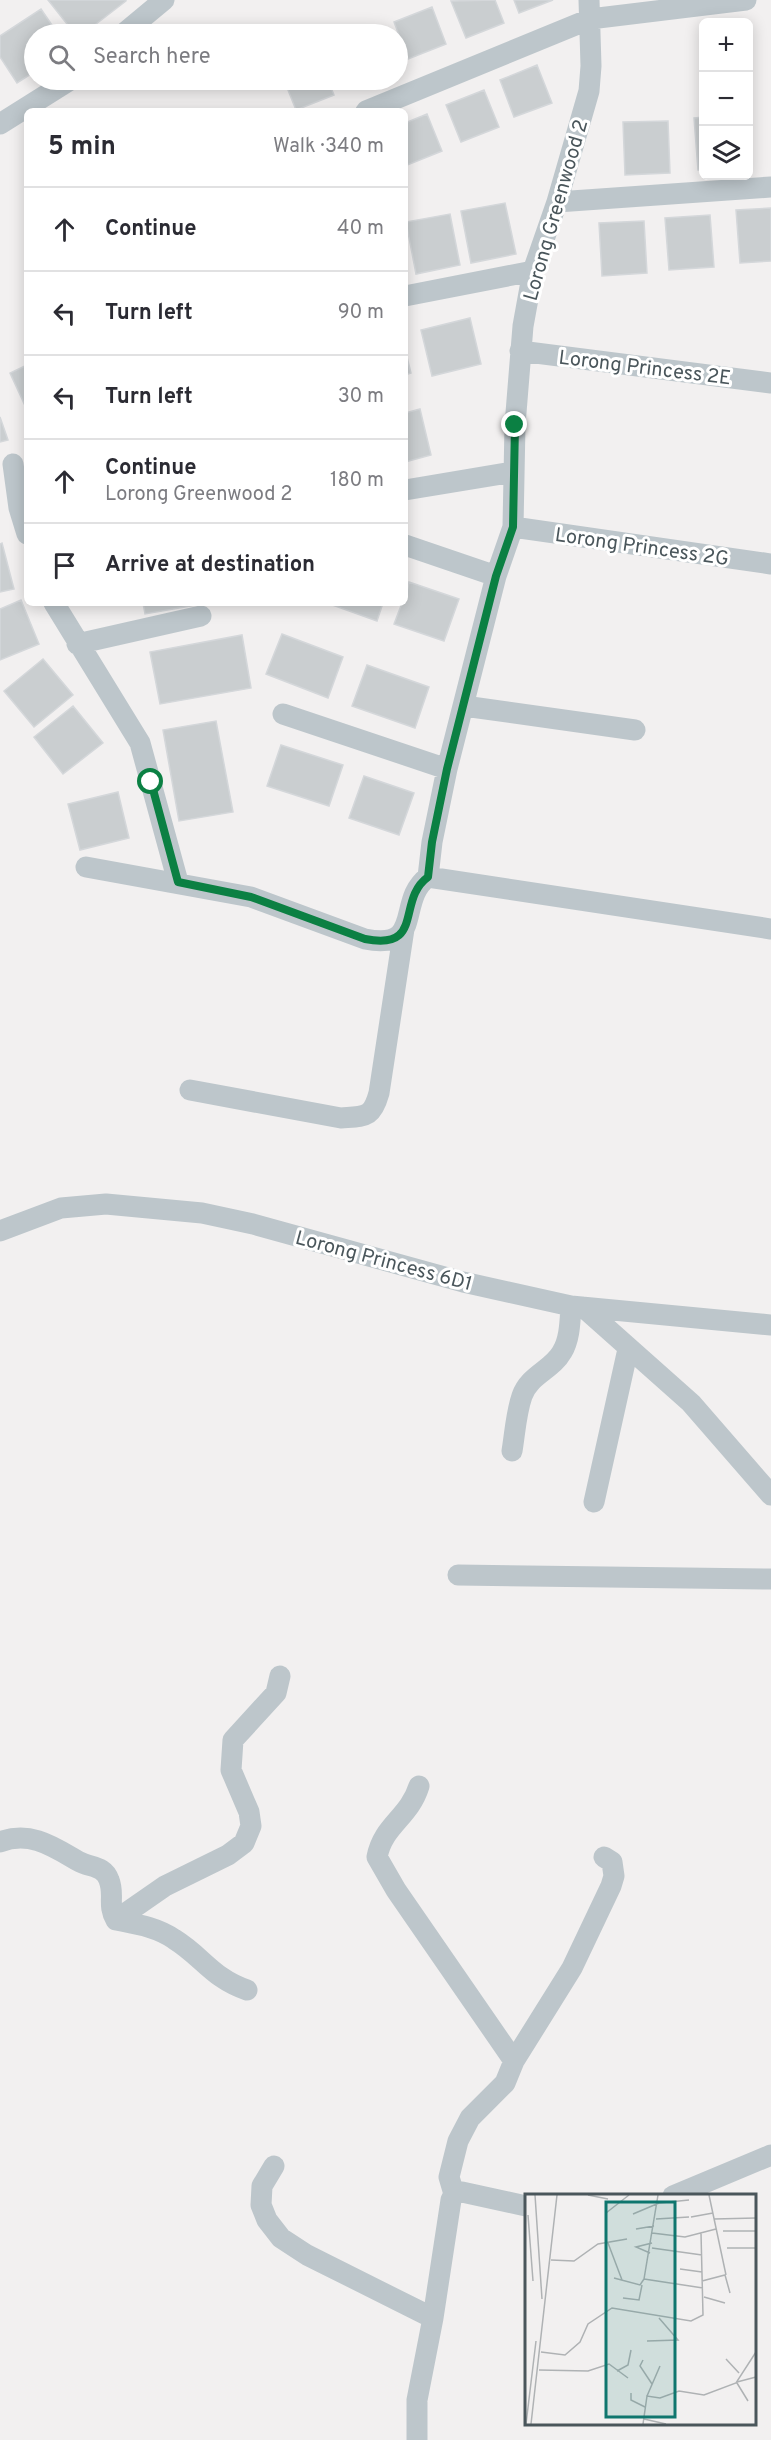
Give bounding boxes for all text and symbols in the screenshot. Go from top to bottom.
map controls [699,18,753,180]
button: + [699,18,753,72]
search box [24,24,408,90]
icon: search [45,41,78,74]
text: Search here [93,44,211,71]
button: − [699,72,753,126]
street label: Lorong Greenwood 2 [519,117,595,304]
button: layers [699,126,753,180]
text: 5 min [48,131,116,164]
text: Walk · 340 m [273,134,384,160]
icon: ahead [48,213,81,246]
text: Continue [105,216,196,243]
text: 40 m [337,216,384,242]
icon: left [48,297,81,330]
text: Turn left [105,300,193,327]
text: 90 m [338,300,384,326]
street label: Lorong Princess 2E [557,346,732,392]
icon: left [48,381,81,414]
text: Turn left [105,384,193,411]
text: 30 m [338,384,384,410]
route end [501,411,527,437]
text: Continue [105,455,196,482]
icon: ahead [48,465,81,498]
text: 180 m [330,468,384,494]
text: Lorong Greenwood 2 [105,482,293,508]
street label: Lorong Princess 2G [553,523,730,573]
icon: arrive [48,549,81,582]
text: Arrive at destination [105,552,315,579]
route start [137,768,163,794]
street label: Lorong Princess 6D1 [292,1226,475,1298]
inset map [525,2194,756,2425]

